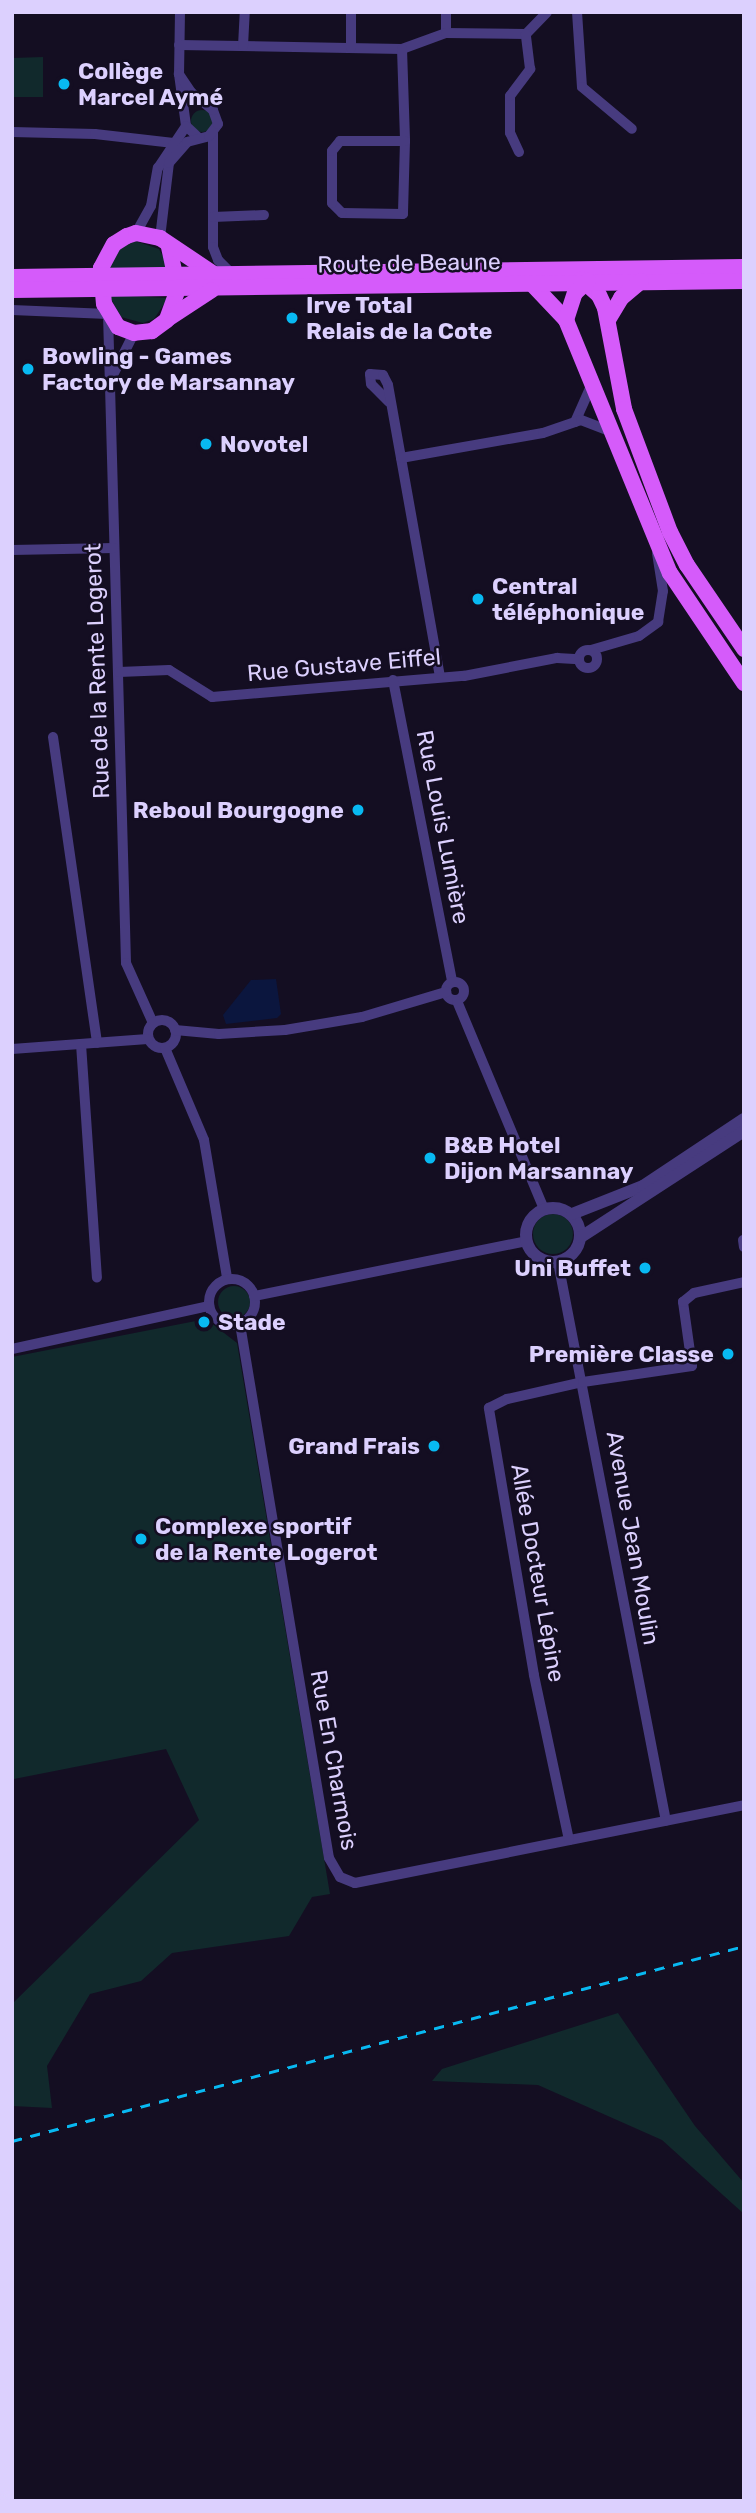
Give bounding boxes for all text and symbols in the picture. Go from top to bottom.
place label: Collège Marcel Aymé [78,57,224,111]
marker: Collège Marcel Aymé [56,76,72,92]
street label: Route de Beaune [317,248,501,278]
place label: Irve Total Relais de la Cote [306,291,492,345]
marker: Irve Total Relais de la Cote [284,310,300,326]
place label: Bowling - Games Factory de Marsannay [42,342,296,396]
marker: Bowling - Games Factory de Marsannay [20,361,36,377]
place label: Novotel [220,430,308,458]
marker: Novotel [198,436,214,452]
street label: Rue de la Rente Logerot [79,543,115,799]
place label: Central téléphonique [492,572,644,626]
marker: Central téléphonique [470,591,486,607]
street label: Rue Gustave Eiffel [246,643,442,687]
street label: Rue Louis Lumière [411,728,475,926]
place label: Reboul Bourgogne [133,796,344,824]
marker: Reboul Bourgogne [350,802,366,818]
place label: B&B Hotel Dijon Marsannay [444,1131,634,1185]
marker: B&B Hotel Dijon Marsannay [422,1150,438,1166]
place label: Uni Buffet [514,1254,631,1282]
marker: Uni Buffet [637,1260,653,1276]
place label: Stade [218,1308,286,1336]
marker: Stade [196,1314,212,1330]
place label: Première Classe [529,1340,714,1368]
marker: Première Classe [720,1346,736,1362]
street label: Avenue Jean Moulin [601,1429,665,1647]
place label: Grand Frais [288,1432,420,1460]
marker: Grand Frais [426,1438,442,1454]
street label: Allée Docteur Lépine [505,1462,571,1684]
place label: Complexe sportif de la Rente Logerot [155,1512,377,1566]
marker: Complexe sportif de la Rente Logerot [133,1531,149,1547]
street label: Rue En Charmois [305,1668,363,1852]

